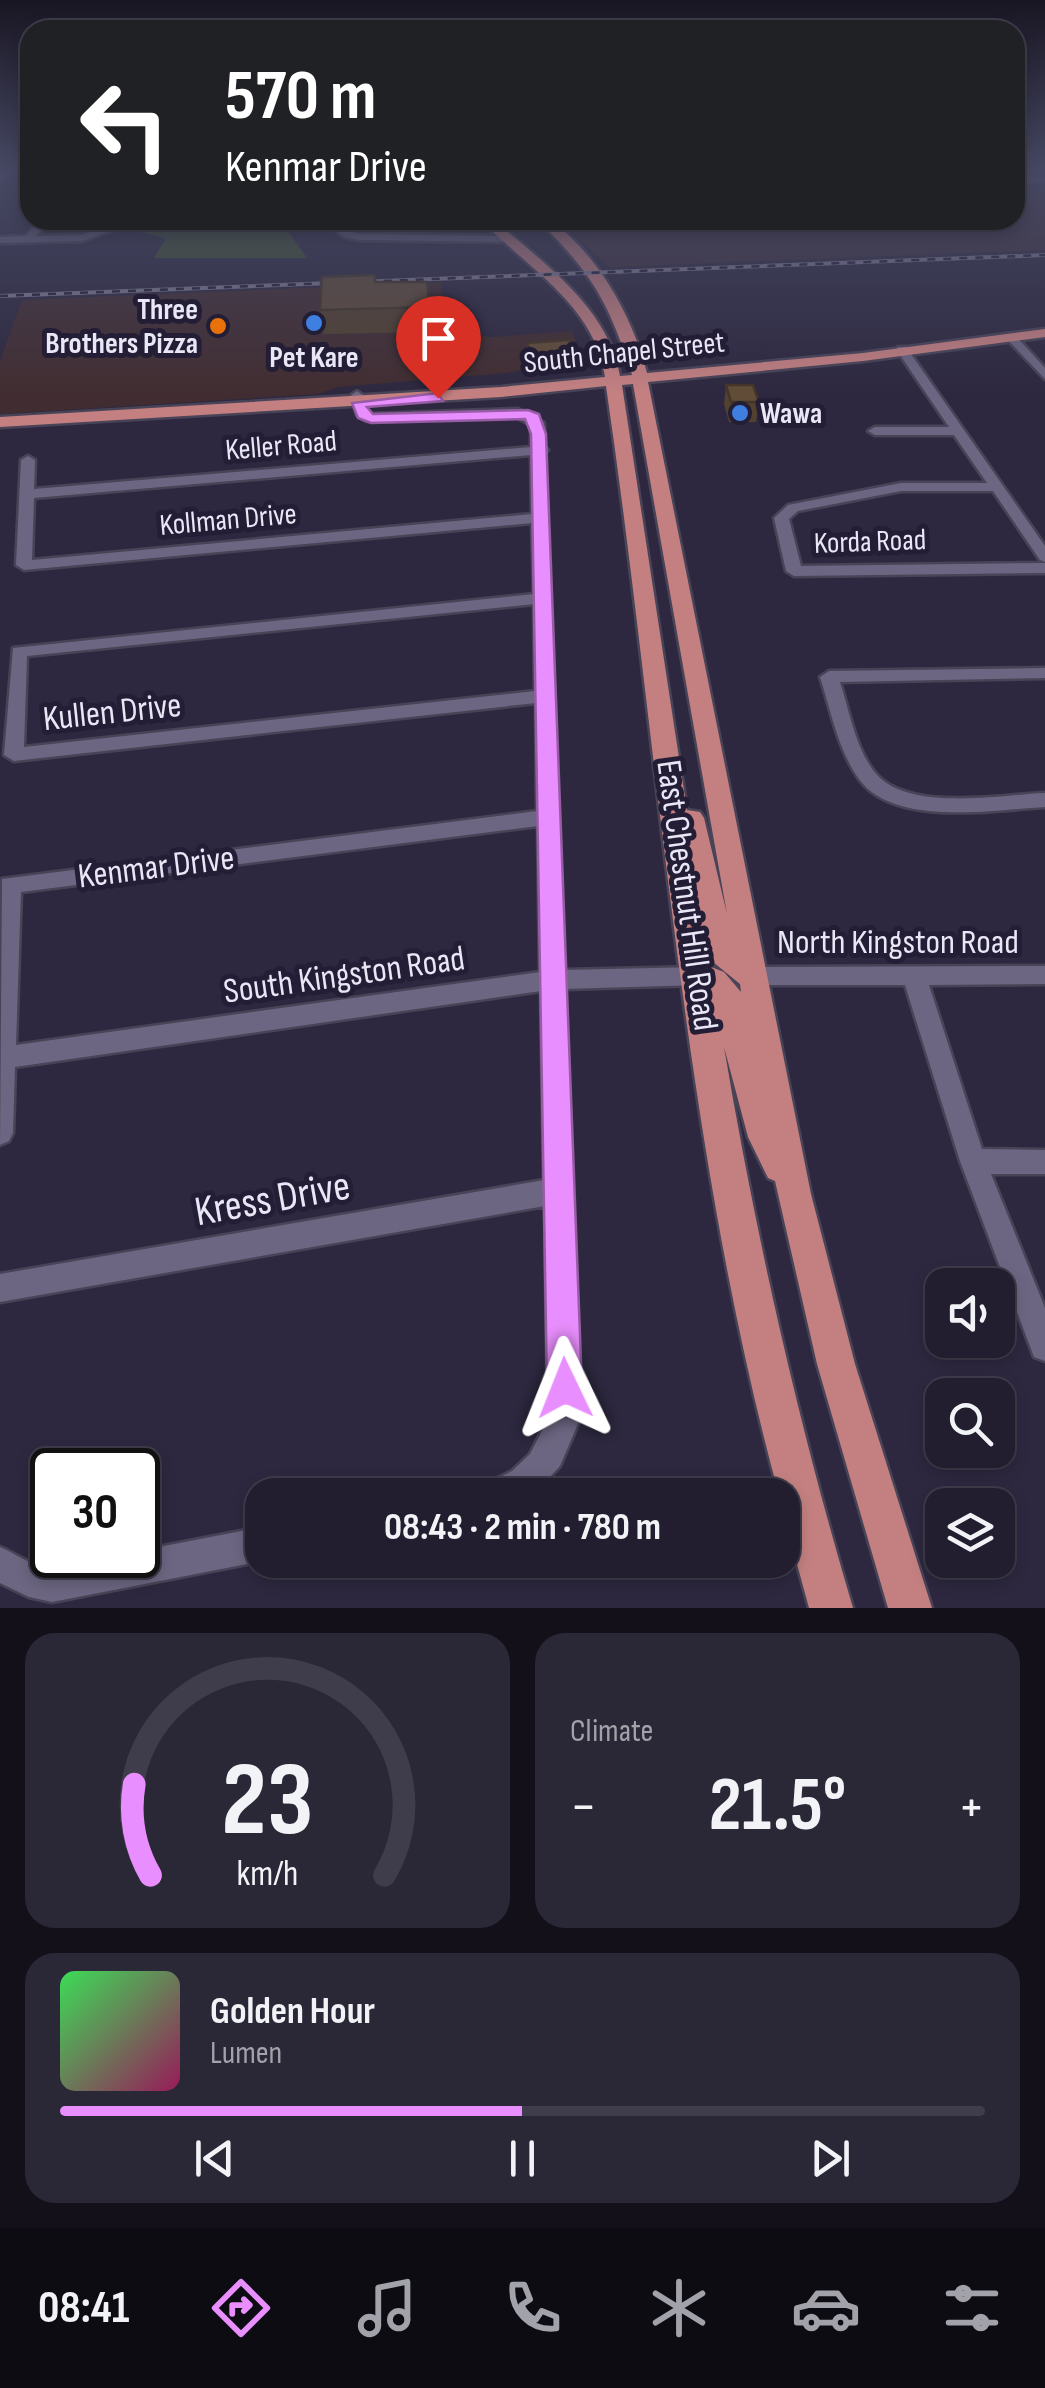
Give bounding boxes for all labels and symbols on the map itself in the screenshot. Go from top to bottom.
place label: Three Brothers Pizza [45,292,198,362]
pin [396,296,481,399]
marker: Pet Kare [303,312,325,334]
marker: Three Brothers Pizza [207,315,229,337]
street label: South Chapel Street [522,325,726,381]
place label: Pet Kare [269,340,359,376]
place label: Wawa [760,396,822,432]
marker: Wawa [729,402,751,424]
street label: Keller Road [224,423,338,469]
street label: Kollman Drive [158,496,298,544]
street label: Korda Road [813,522,927,562]
street label: Kullen Drive [41,684,183,741]
street label: East Chestnut Hill Road [646,757,727,1033]
street label: Kenmar Drive [76,837,237,898]
street label: North Kingston Road [777,921,1019,964]
street label: South Kingston Road [221,937,468,1014]
street label: Kress Drive [191,1161,354,1238]
position arrow [513,1336,617,1440]
speed limit sign: 30 [30,1448,160,1578]

